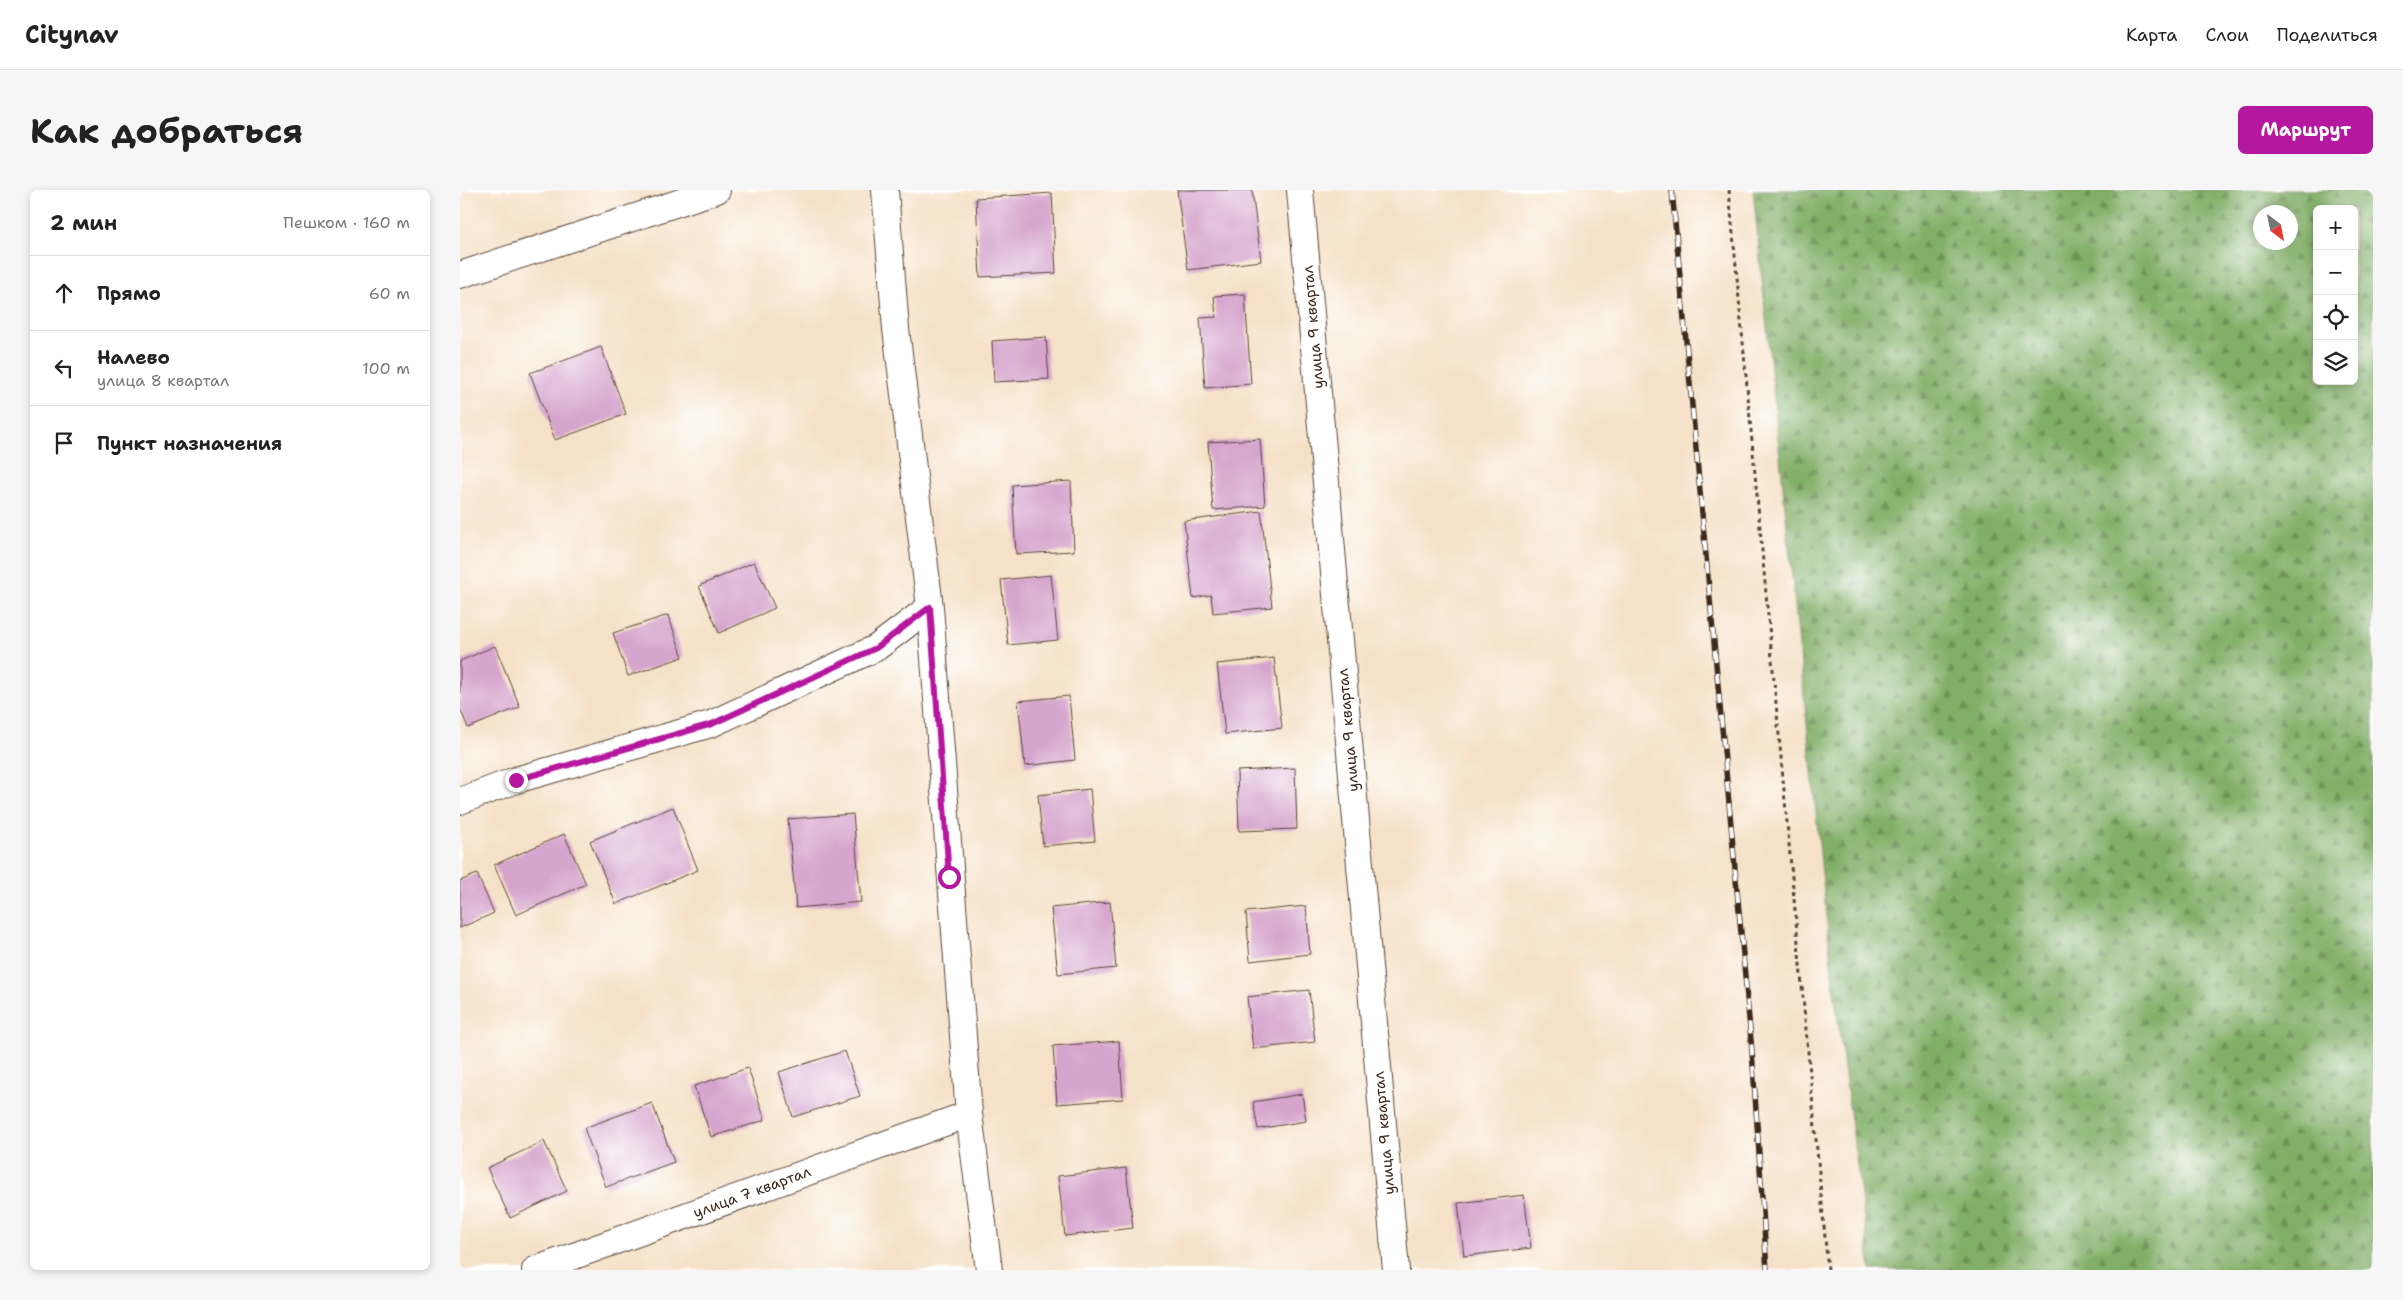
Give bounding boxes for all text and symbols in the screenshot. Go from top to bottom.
text: Citynav [25,19,119,51]
text: Карта [2126,23,2177,47]
text: Слои [2205,23,2249,47]
text: Поделиться [2277,23,2378,47]
button: Маршрут [2238,106,2373,154]
text: Как добраться [30,107,303,154]
north arrow [2253,205,2298,250]
map controls [2313,205,2358,385]
button: + [2313,205,2358,250]
text: 2 мин [50,209,117,237]
text: Пешком · 160 m [283,212,410,233]
button: − [2313,250,2358,295]
street label: улица 9 квартал [1298,264,1328,390]
icon: ahead [50,279,78,307]
text: Прямо [97,281,161,306]
text: 60 m [369,283,410,304]
button: locate [2313,295,2358,340]
button: layers [2313,340,2358,385]
text: Налево [97,345,170,370]
icon: left [50,354,78,382]
text: 100 m [362,358,410,379]
text: улица 8 квартал [97,370,229,391]
icon: arrive [50,429,78,457]
text: Пункт назначения [97,431,282,456]
street label: улица 9 квартал [1333,667,1363,793]
route end [505,769,528,792]
route start [938,866,961,889]
street label: улица 9 квартал [1369,1070,1399,1196]
street label: улица 7 квартал [690,1161,814,1223]

